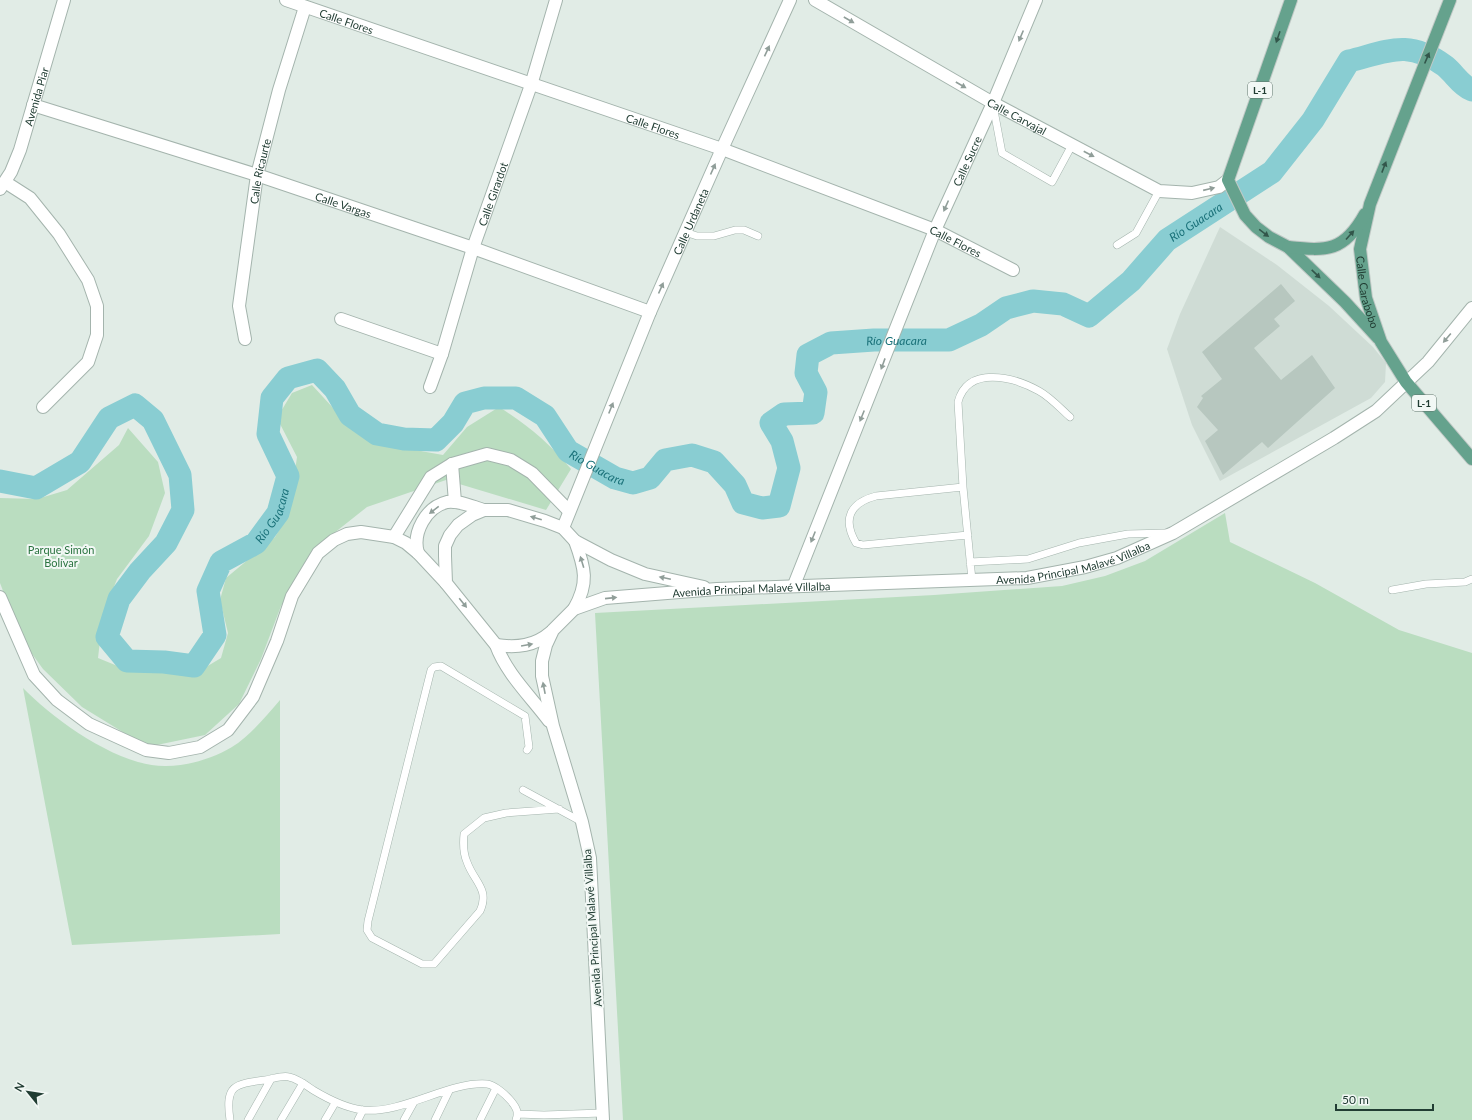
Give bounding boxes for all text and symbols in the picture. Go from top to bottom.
street label: Calle Flores [318,5,375,36]
one-way arrow [843,16,855,23]
one-way arrow [1017,30,1024,42]
one-way arrow [1275,31,1281,43]
one-way arrow [764,45,770,57]
one-way arrow [1425,52,1431,64]
street label: Avenida Piar [21,66,50,127]
one-way arrow [955,81,967,88]
road number: L-1 [1248,82,1272,98]
street label: Calle Carvajal [985,95,1049,137]
street label: Calle Flores [625,110,682,141]
street label: Calle Sucre [950,134,984,188]
street label: Calle Ricaurte [247,137,273,205]
one-way arrow [1083,151,1095,157]
street label: Calle Girardot [475,160,510,228]
one-way arrow [1382,161,1388,173]
one-way arrow [710,163,716,175]
street label: Calle Urdaneta [670,186,710,257]
one-way arrow [1203,186,1215,192]
street label: Calle Vargas [314,189,373,220]
water label: Río Guacara [1166,199,1225,244]
one-way arrow [943,201,949,212]
street label: Calle Flores [928,222,984,259]
one-way arrow [1259,229,1270,238]
one-way arrow [1345,229,1354,240]
street label: Calle Carabobo [1354,255,1382,330]
one-way arrow [1311,269,1321,278]
one-way arrow [658,282,664,294]
water label: Río Guacara [866,333,927,348]
one-way arrow [1443,333,1451,344]
one-way arrow [879,358,885,370]
road number: L-1 [1412,395,1436,411]
one-way arrow [608,403,614,414]
one-way arrow [859,411,865,422]
water label: Río Guacara [567,446,626,488]
water label: Río Guacara [251,486,292,546]
one-way arrow [429,505,440,514]
one-way arrow [530,515,542,521]
one-way arrow [810,531,816,543]
street label: Avenida Principal Malavé Villalba [996,538,1152,586]
park label: Parque Simón Bolívar [28,543,94,569]
one-way arrow [579,555,585,567]
one-way arrow [659,575,671,581]
street label: Avenida Principal Malavé Villalba [672,578,831,599]
one-way arrow [605,594,617,601]
one-way arrow [458,598,467,609]
one-way arrow [520,641,533,647]
one-way arrow [541,682,547,694]
street label: Avenida Principal Malavé Villalba [580,849,604,1007]
north arrow [8,1072,48,1112]
text: N [11,1080,27,1094]
scale bar [1336,1086,1433,1112]
text: 50 m [1342,1092,1369,1107]

